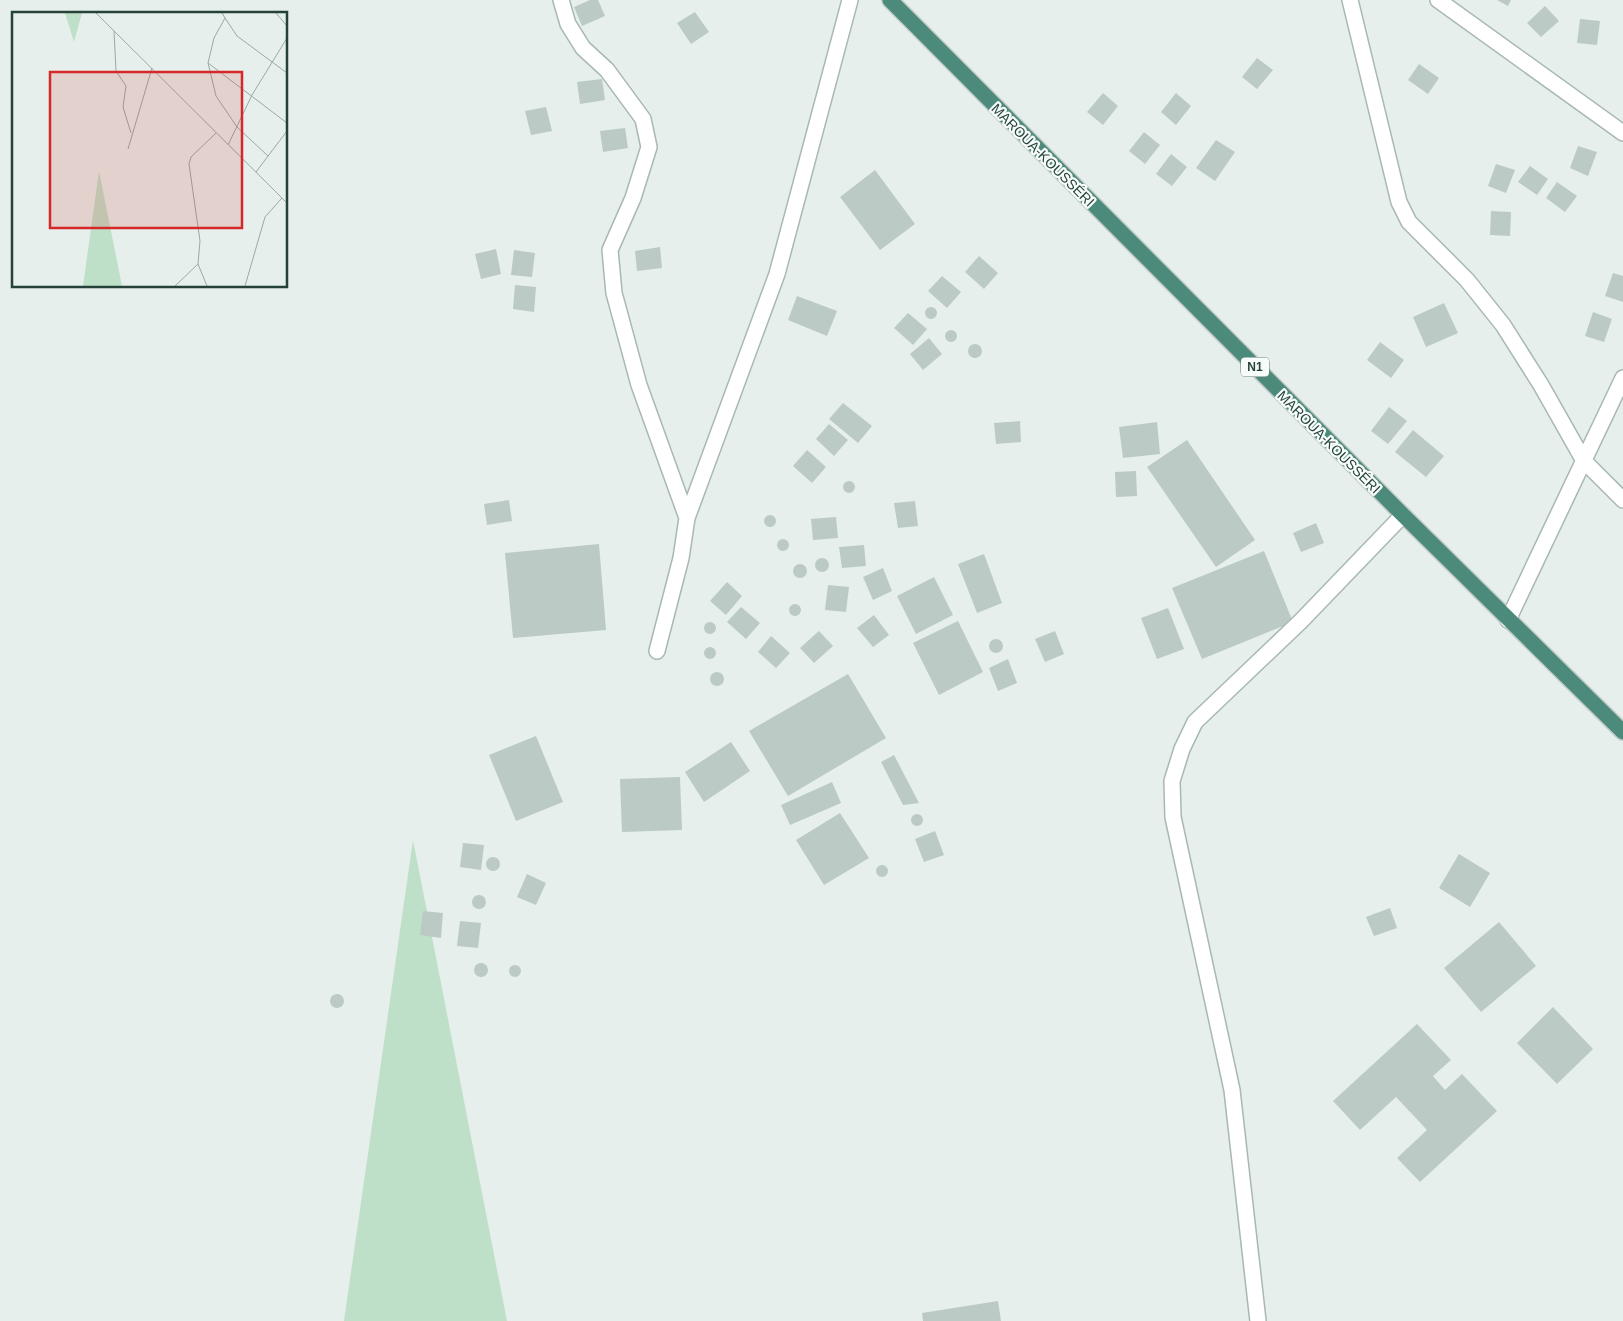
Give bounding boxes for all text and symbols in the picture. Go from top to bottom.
inset map [12,12,288,288]
street label: MAROUA-KOUSSÉRI [988,100,1098,210]
road number: N1 [1241,358,1269,377]
street label: MAROUA-KOUSSÉRI [1274,387,1384,497]

